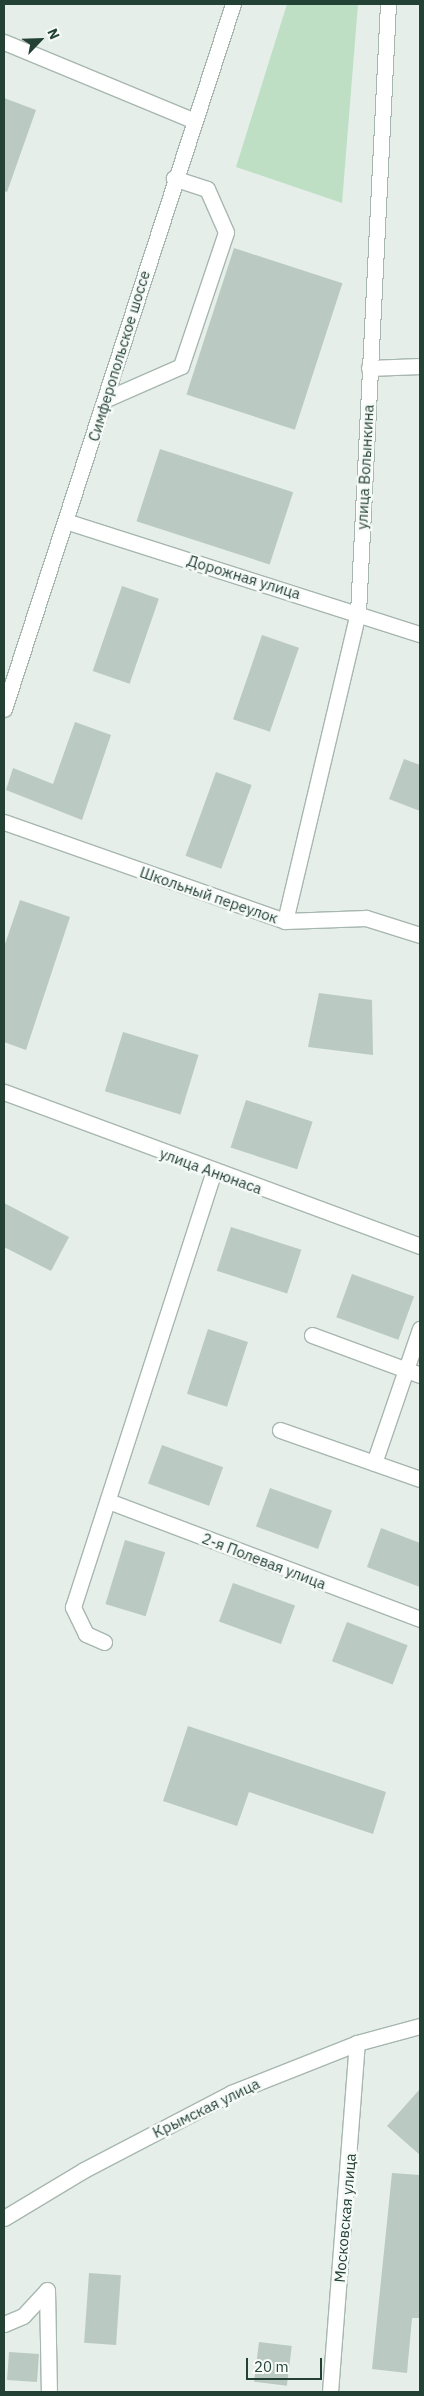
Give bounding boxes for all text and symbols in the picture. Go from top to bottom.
north arrow [15,15,65,65]
text: N [43,26,64,42]
street label: Симферопольское шоссе [84,268,154,444]
street label: улица Волынкина [353,404,377,530]
street label: Дорожная улица [185,551,303,603]
street label: Школьный переулок [137,863,281,927]
street label: улица Анюнаса [157,1144,265,1198]
street label: 2-я Полевая улица [199,1529,329,1593]
street label: Крымская улица [150,2074,262,2142]
street label: Московская улица [330,2153,360,2283]
scale bar [249,2348,325,2380]
text: 20 m [254,2357,289,2376]

